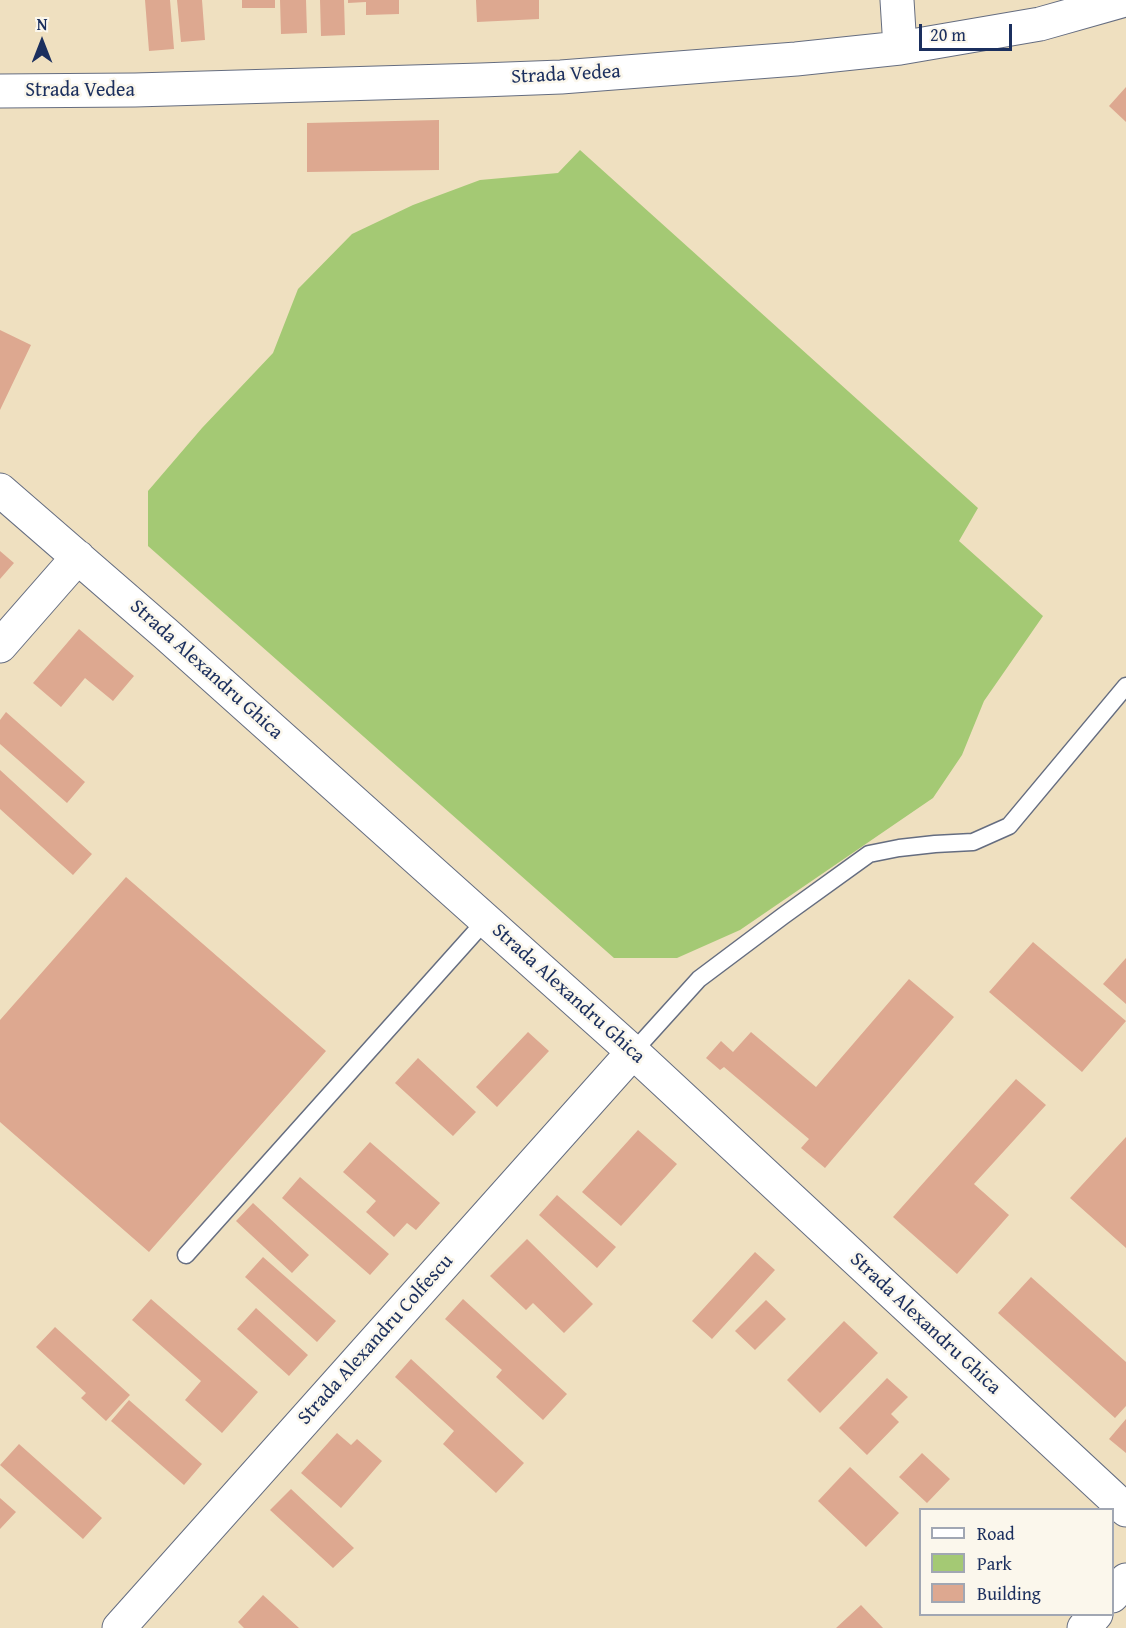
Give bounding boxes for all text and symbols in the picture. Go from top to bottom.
north arrow [12,12,72,72]
text: N [37,12,47,36]
scale bar [922,12,1015,50]
text: 20 m [930,21,966,48]
street label: Strada Vedea [511,60,621,90]
street label: Strada Vedea [25,79,135,103]
street label: Strada Alexandru Ghica [125,595,287,745]
street label: Strada Alexandru Ghica [487,919,649,1069]
street label: Strada Alexandru Ghica [845,1248,1005,1400]
street label: Strada Alexandru Colfescu [293,1250,459,1430]
legend [919,1508,1114,1616]
text: Road [977,1520,1015,1547]
text: Park [977,1550,1012,1577]
text: Building [977,1580,1041,1607]

